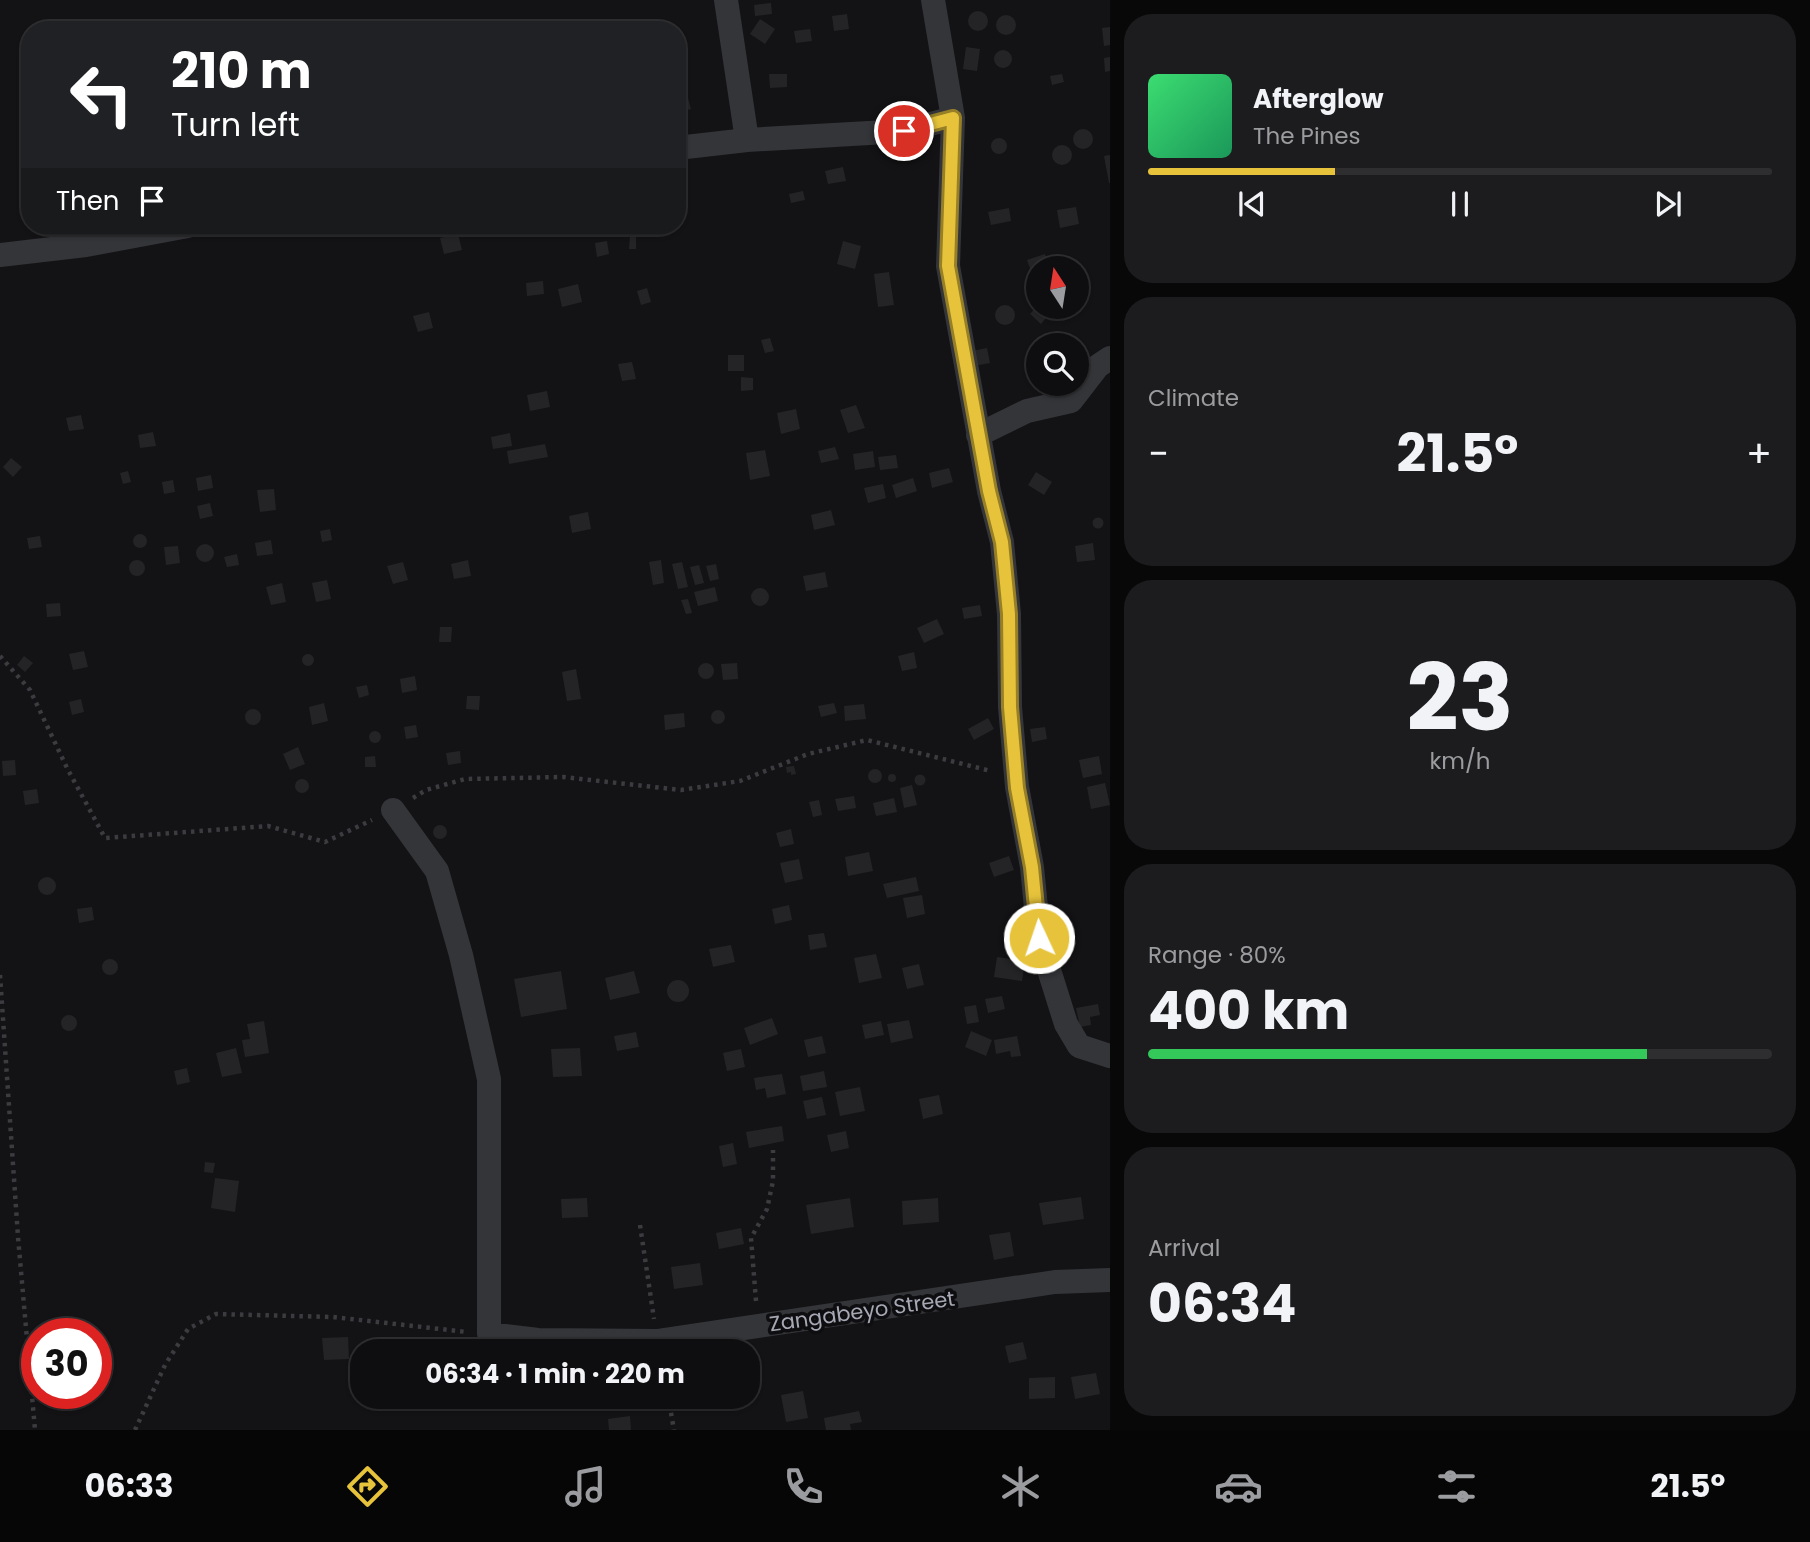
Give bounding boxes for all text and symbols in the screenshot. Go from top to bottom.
text: 210 m [171,37,312,105]
icon: left [56,49,147,140]
text: Afterglow [1253,81,1384,117]
pin [874,101,934,161]
text: Turn left [171,102,300,147]
icon: arrive [885,112,923,150]
text: The Pines [1253,120,1361,152]
icon: arrive [133,182,171,220]
text: Then [56,183,119,219]
icon: previous [1233,185,1271,223]
icon: pause [1441,185,1479,223]
icon: next [1649,185,1687,223]
north arrow [1026,256,1088,318]
map controls [1026,256,1089,396]
button: search [1026,333,1089,396]
text: Climate [1148,382,1239,414]
text: 21.5° [1397,417,1518,490]
text: − [1148,427,1169,480]
text: + [1746,427,1772,480]
text: 23 [1406,634,1514,762]
text: km/h [1429,745,1491,777]
position arrow [1002,901,1076,975]
text: Range · 80% [1148,939,1286,971]
text: 400 km [1148,974,1349,1047]
text: Arrival [1148,1232,1220,1264]
text: 06:34 [1148,1267,1296,1340]
street label: Zangabeyo Street [767,1284,957,1338]
speed limit sign: 30 [21,1318,112,1409]
text: 06:34 · 1 min · 220 m [425,1356,685,1392]
icon: directions [343,1462,392,1511]
icon: music [561,1462,610,1511]
icon: phone [779,1462,828,1511]
icon: climate [996,1462,1045,1511]
icon: car [1214,1462,1263,1511]
icon: filters [1432,1462,1481,1511]
text: 06:33 [84,1463,174,1508]
text: 21.5° [1650,1463,1725,1508]

